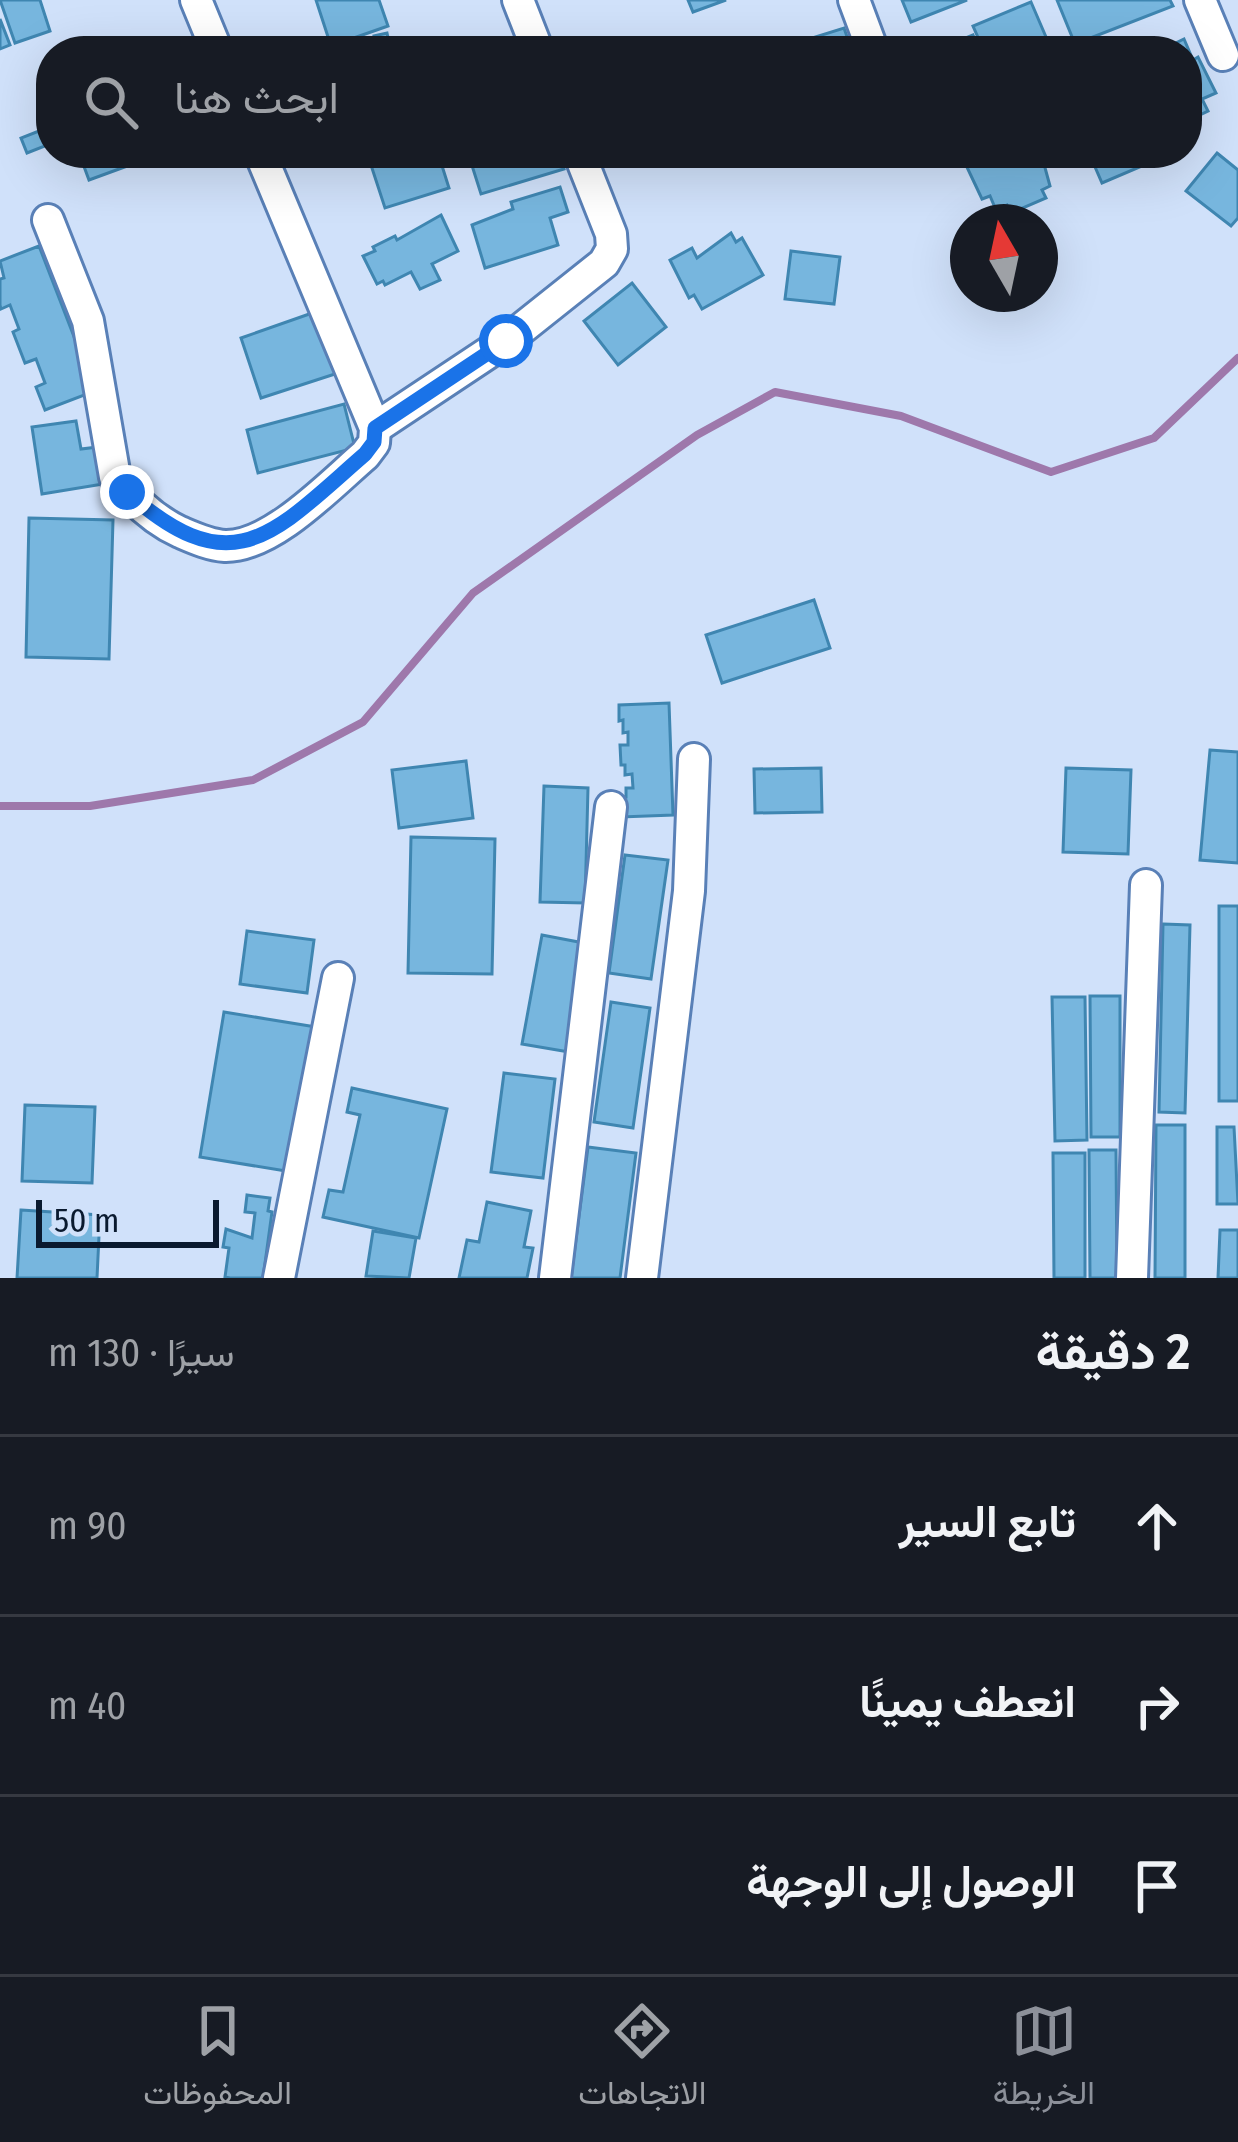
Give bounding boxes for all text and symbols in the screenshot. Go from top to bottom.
search box [36,36,1202,168]
icon: search [78,69,144,135]
text: ابحث هنا [174,71,339,125]
north arrow [950,204,1058,312]
route start [479,314,533,368]
route end [100,465,154,519]
scale bar [36,1194,219,1247]
text: 50 m [54,1201,119,1241]
text: 2 دقيقة [1036,1321,1190,1383]
text: سيرًا · 130 m [48,1330,235,1376]
icon: ahead [1124,1493,1190,1559]
text: تابع السير [899,1495,1076,1549]
text: 90 m [48,1503,126,1549]
icon: right [1124,1673,1190,1739]
text: انعطف يمينًا [859,1675,1076,1729]
text: 40 m [48,1683,126,1729]
icon: arrive [1124,1853,1190,1919]
text: الوصول إلى الوجهة [746,1855,1076,1909]
tab: المحفوظات [143,1998,292,2122]
tab: الاتجاهات [578,1998,706,2122]
tab: الخريطة [993,1998,1095,2122]

